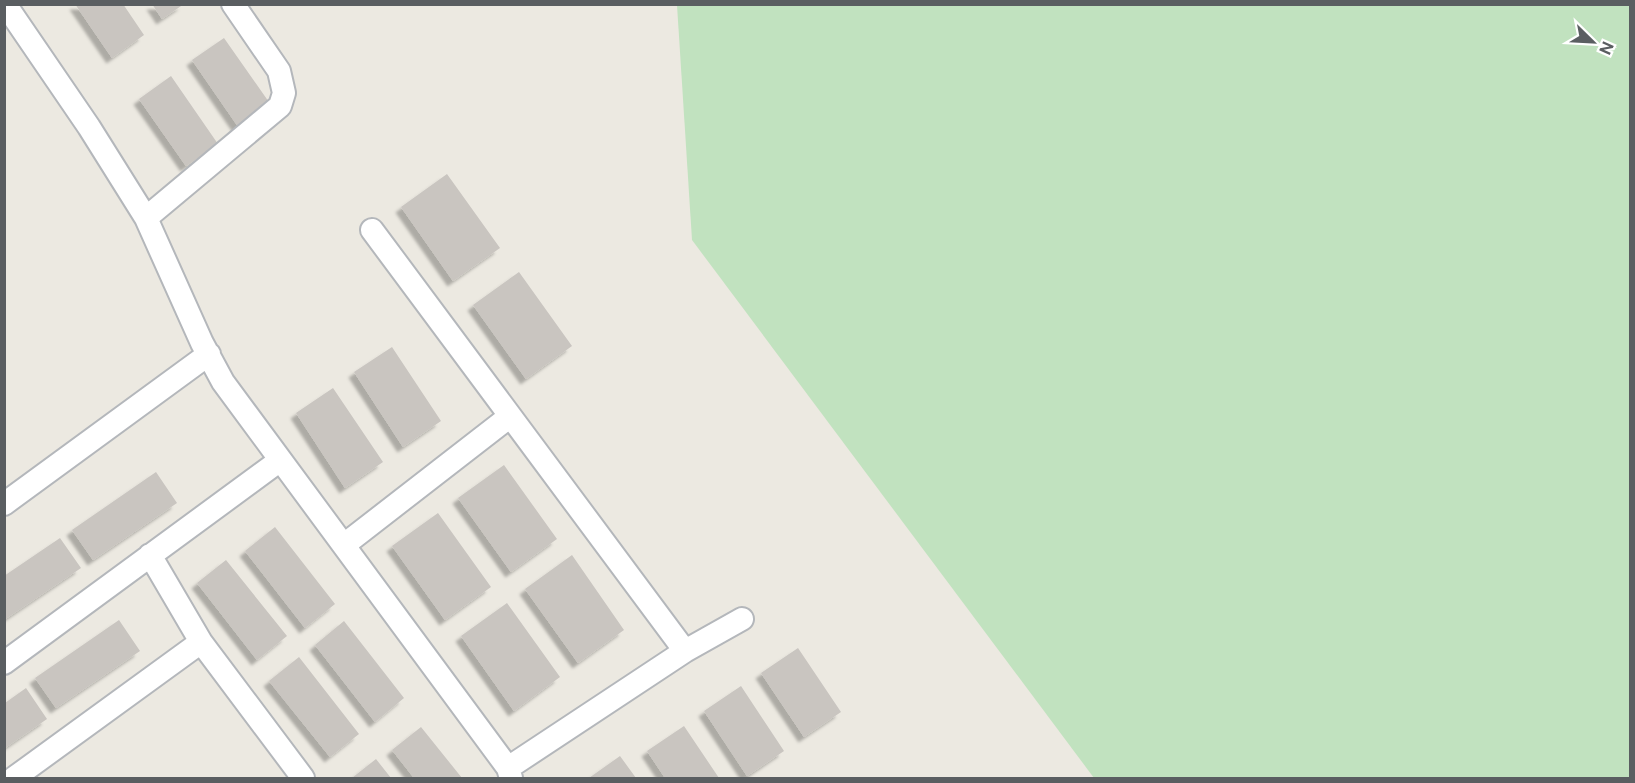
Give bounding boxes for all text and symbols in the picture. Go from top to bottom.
north arrow [1563,12,1623,72]
text: N [1595,38,1617,57]

